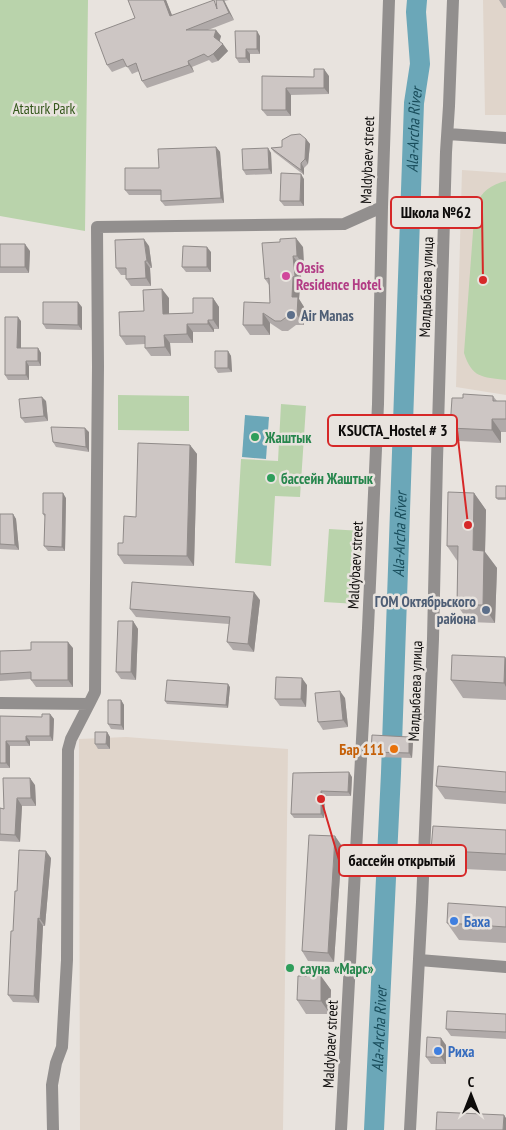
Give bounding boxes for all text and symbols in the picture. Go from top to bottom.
water label: Ala-Archa River [402,83,427,173]
park label: Ataturk Park [13,99,76,118]
street label: Maldybaev street [356,116,378,204]
callout: Школа №62 [391,197,482,228]
text: Школа №62 [401,202,471,222]
street label: Малдыбаева улица [415,236,437,338]
place label: Oasis Residence Hotel [296,258,382,294]
marker: Oasis Residence Hotel [280,270,292,282]
place label: Air Manas [300,306,354,325]
marker: Air Manas [285,309,297,321]
callout: KSUCTA_Hostel # 3 [328,415,457,446]
text: KSUCTA_Hostel # 3 [338,420,448,440]
place label: Жаштык [264,428,312,447]
marker: Жаштык [249,431,261,443]
place label: бассейн Жаштык [281,469,374,488]
marker: бассейн Жаштык [265,472,277,484]
water label: Ala-Archa River [388,489,411,577]
street label: Maldybaev street [343,521,367,609]
place label: ГОМ Октябрьского района [375,592,476,628]
marker: ГОМ Октябрьского района [480,604,492,616]
street label: Малдыбаева улица [404,640,426,742]
place label: Бар 111 [339,740,384,759]
marker: Бар 111 [388,743,400,755]
callout: бассейн открытый [339,845,466,876]
text: бассейн открытый [349,850,455,870]
place label: Баха [464,912,490,931]
marker: Баха [448,915,460,927]
place label: сауна «Марс» [300,959,374,978]
marker: сауна «Марс» [284,962,296,974]
water label: Ala-Archa River [367,983,391,1072]
street label: Maldybaev street [318,1000,342,1088]
place label: Риха [448,1042,474,1061]
marker: Риха [432,1045,444,1057]
north arrow [446,1070,496,1120]
text: С [468,1073,475,1091]

